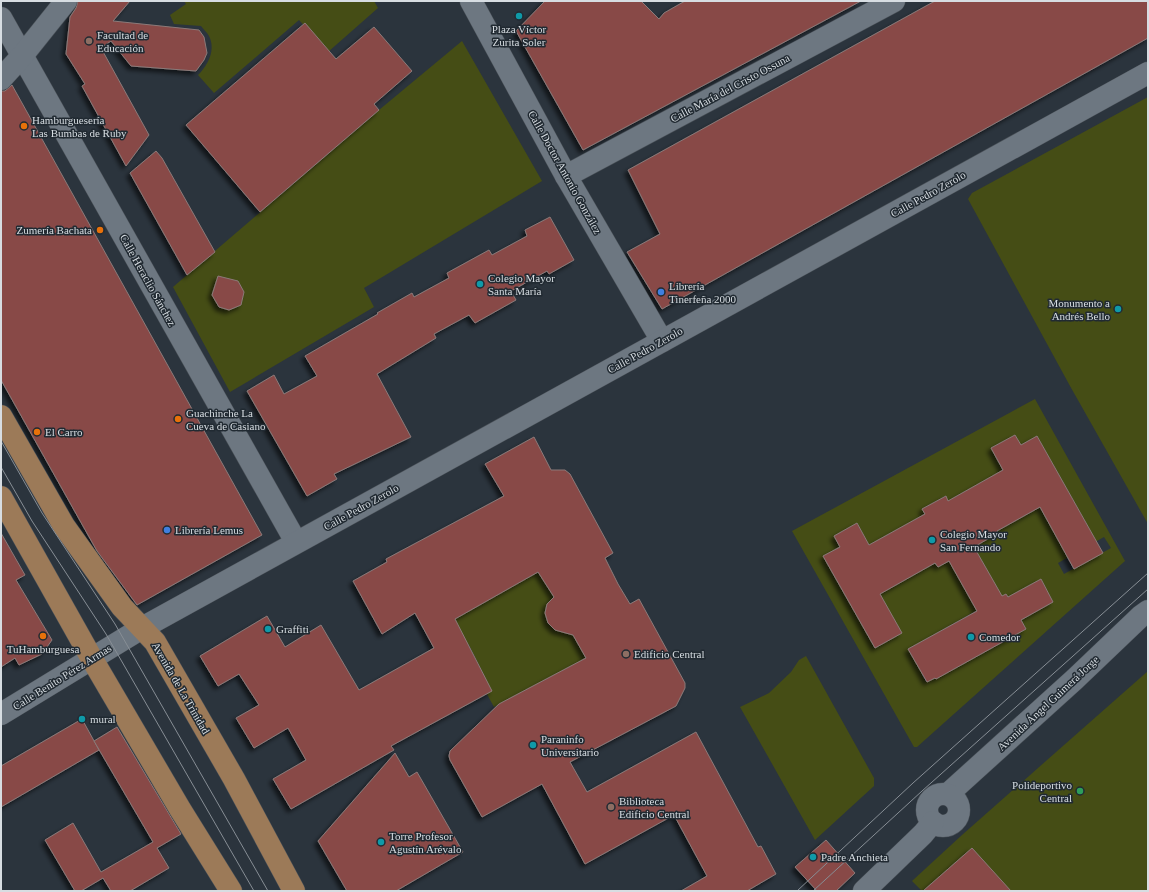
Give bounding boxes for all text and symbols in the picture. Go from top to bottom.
marker: Plaza Víctor Zurita Soler [514,11,524,21]
place label: Plaza Víctor Zurita Soler [492,23,547,48]
place label: Facultad de Educación [97,29,148,54]
marker: Facultad de Educación [84,36,94,46]
street label: Calle María del Cristo Ossuna [668,51,792,125]
street label: Calle Doctor Antonio González [526,108,604,236]
place label: Hamburguesería Las Bumbas de Ruby [32,114,127,139]
marker: Hamburguesería Las Bumbas de Ruby [19,121,29,131]
street label: Calle Pedro Zerolo [888,168,968,220]
place label: Zumería Bachata [17,224,92,236]
marker: Zumería Bachata [95,225,105,235]
street label: Calle Heraclio Sánchez [118,232,178,328]
place label: Colegio Mayor Santa María [488,272,555,297]
marker: Colegio Mayor Santa María [475,279,485,289]
place label: Librería Tinerfeña 2000 [669,280,737,305]
marker: Librería Tinerfeña 2000 [656,287,666,297]
place label: Monumento a Andrés Bello [1049,297,1110,322]
marker: Monumento a Andrés Bello [1113,304,1123,314]
street label: Calle Pedro Zerolo [605,324,685,376]
place label: Guachinche La Cueva de Casiano [186,407,266,432]
marker: Guachinche La Cueva de Casiano [173,414,183,424]
place label: El Carro [45,426,83,438]
marker: El Carro [32,427,42,437]
street label: Calle Pedro Zerolo [321,481,401,533]
place label: Librería Lemus [175,524,243,536]
marker: Librería Lemus [162,525,172,535]
place label: Colegio Mayor San Fernando [940,528,1007,553]
marker: Colegio Mayor San Fernando [927,535,937,545]
place label: Graffiti [276,623,309,635]
marker: Graffiti [263,624,273,634]
marker: TuHamburguesa [38,631,48,641]
place label: Comedor [979,631,1020,643]
marker: Comedor [966,632,976,642]
street label: Avenida de La Trinidad [150,640,212,736]
street label: Calle Benito Pérez Armas [11,642,113,712]
place label: TuHamburguesa [7,643,79,655]
place label: Edificio Central [634,648,705,660]
marker: Edificio Central [621,649,631,659]
street label: Avenida Ángel Guimerá Jorge [995,653,1101,753]
place label: mural [90,713,116,725]
marker: mural [77,714,87,724]
place label: Paraninfo Universitario [541,733,600,758]
marker: Paraninfo Universitario [528,740,538,750]
place label: Polideportivo Central [1012,779,1072,804]
marker: Polideportivo Central [1075,786,1085,796]
place label: Biblioteca Edificio Central [619,795,690,820]
marker: Biblioteca Edificio Central [606,802,616,812]
place label: Torre Profesor Agustín Arévalo [389,830,462,855]
marker: Torre Profesor Agustín Arévalo [376,837,386,847]
place label: Padre Anchieta [821,851,888,863]
marker: Padre Anchieta [808,852,818,862]

